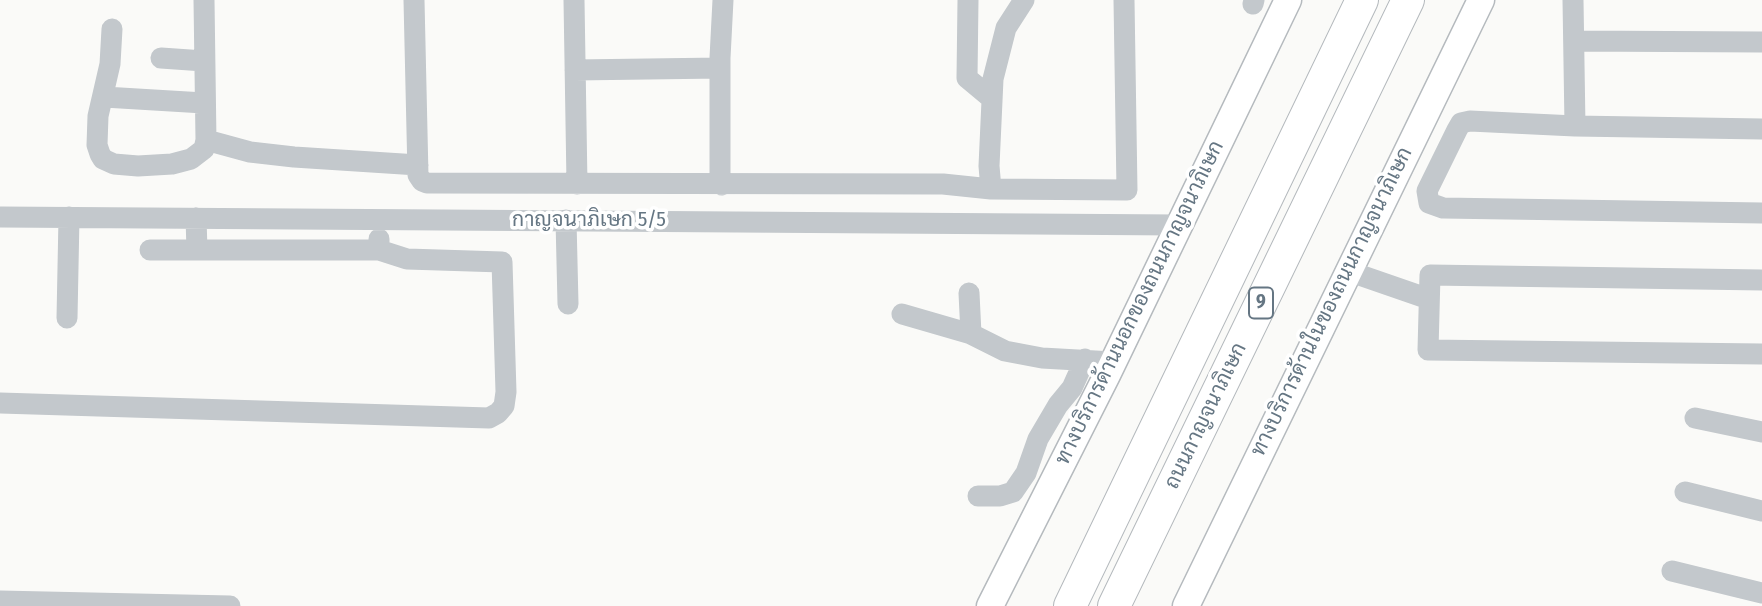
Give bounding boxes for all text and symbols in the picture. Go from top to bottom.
street label: ทางบริการด้านนอกของถนนกาญจนาภิเษก [1050,137,1230,469]
street label: ทางบริการด้านในของถนนกาญจนาภิเษก [1246,143,1418,461]
street label: กาญจนาภิเษก 5/5 [512,207,666,233]
road number: 9 [1249,288,1273,318]
street label: ถนนกาญจนาภิเษก [1160,339,1252,493]

